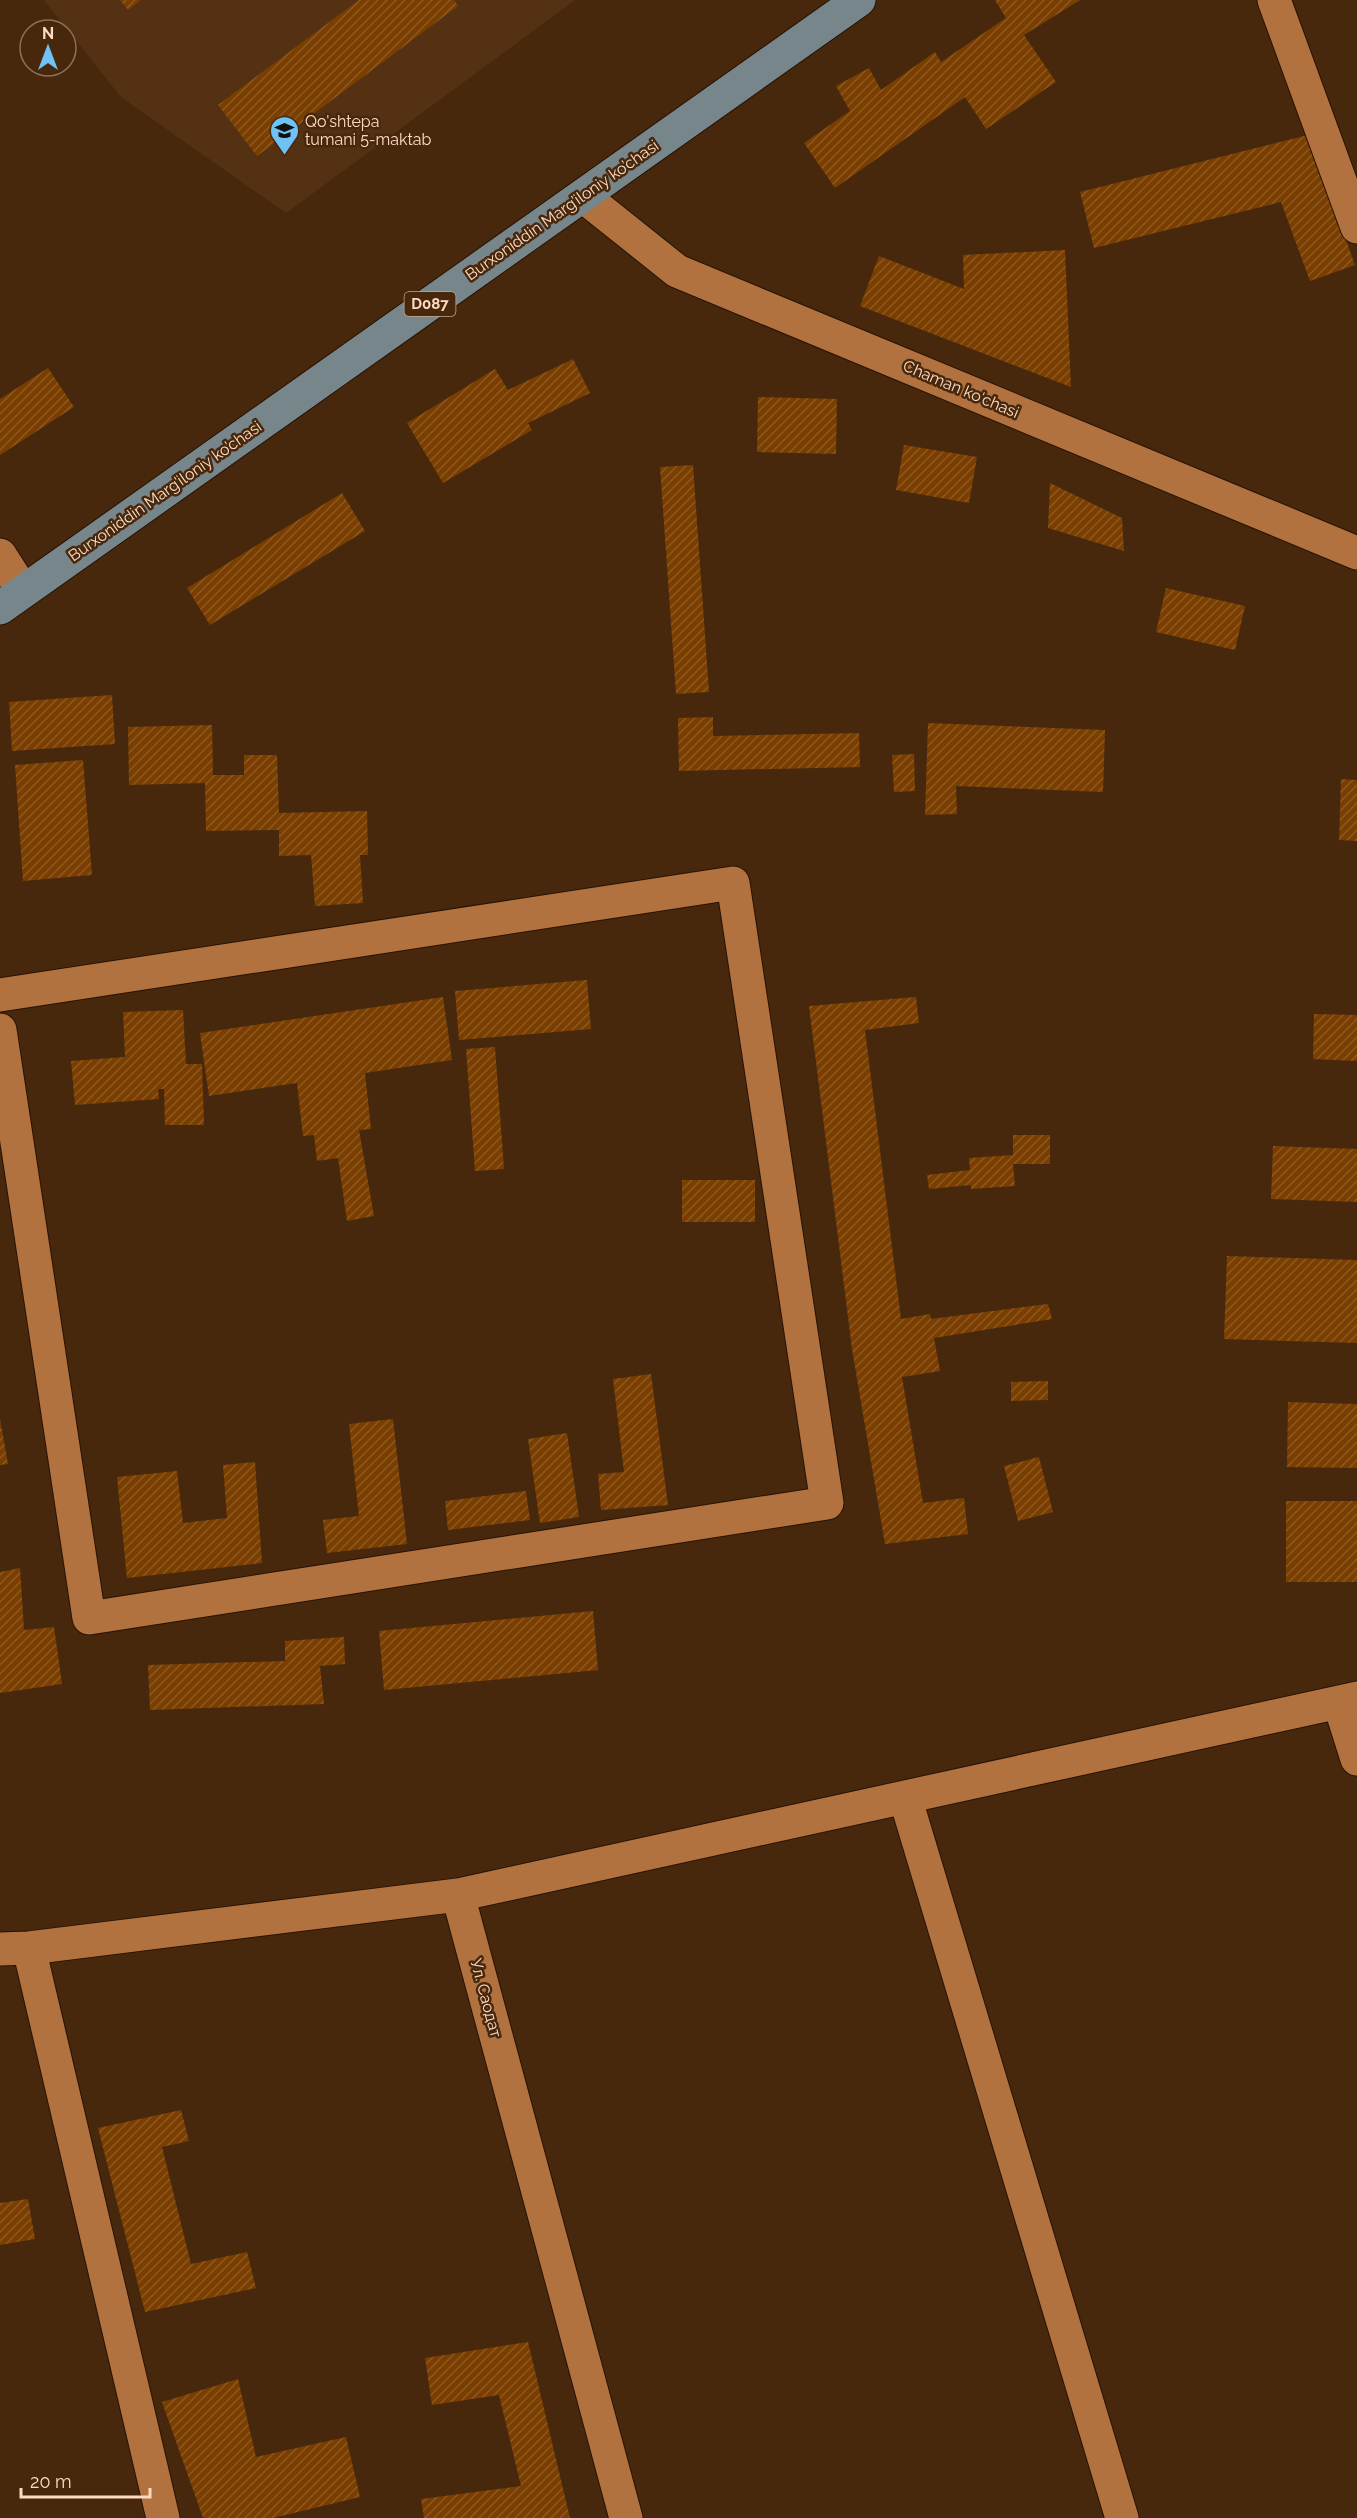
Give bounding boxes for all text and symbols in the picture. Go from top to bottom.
north arrow [18,18,78,78]
text: N [42,24,54,43]
place label: Qo'shtepa tumani 5-maktab [305,112,432,149]
school or university icon: Qo'shtepa tumani 5-maktab [268,114,300,156]
street label: Burxoniddin Marg’iloniy ko’chasi [462,136,662,284]
road number: D087 [404,292,456,316]
street label: Chaman ko'chasi [900,356,1022,422]
street label: Burxoniddin Marg’iloniy ko’chasi [65,417,265,565]
street label: Ул. Саодат [466,1957,506,2040]
scale bar [21,2461,150,2499]
text: 20 m [30,2471,72,2492]

